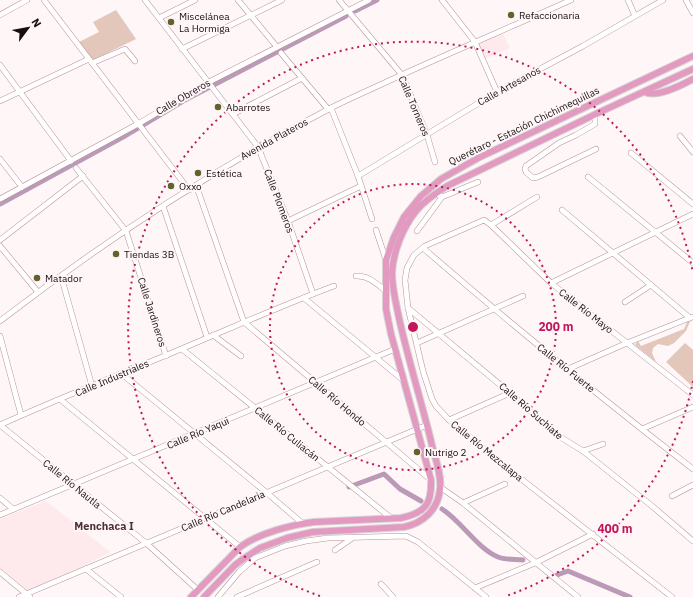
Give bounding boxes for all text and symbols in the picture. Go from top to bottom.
north arrow [8,8,48,48]
place label: Refaccionaria [519,9,581,22]
place label: Miscelánea La Hormiga [179,10,231,35]
marker: Refaccionaria [506,10,516,20]
text: N [28,16,45,30]
marker: Miscelánea La Hormiga [166,17,176,27]
street label: Calle Artesanos [475,63,543,109]
street label: Calle Torneros [395,74,433,138]
street label: Calle Obreros [153,76,213,118]
street label: Querétaro - Estación Chichimequillas [446,84,602,168]
place label: Abarrotes [226,101,270,114]
marker: Abarrotes [213,102,223,112]
street label: Avenida Plateros [238,115,310,163]
place label: Estética [206,167,243,180]
street label: Calle Plomeros [261,167,297,235]
marker: Estética [193,168,203,178]
place label: Oxxo [179,180,202,193]
marker: Oxxo [166,181,176,191]
place label: Tiendas 3B [124,248,174,261]
marker: Tiendas 3B [111,249,121,259]
place label: Matador [45,272,83,285]
marker: Matador [32,273,42,283]
street label: Calle Jardineros [135,276,169,349]
street label: Calle Río Mayo [556,286,616,337]
text: 200 m [538,319,574,334]
centre of rings [406,320,420,334]
street label: Calle Río Fuerte [534,341,598,396]
street label: Calle Industriales [73,357,151,399]
street label: Calle Río Hondo [305,373,369,429]
street label: Calle Río Suchiate [496,380,566,443]
street label: Calle Río Culiacán [252,404,322,464]
street label: Calle Río Yaqui [165,414,231,452]
street label: Calle Río Mezcalapa [448,418,526,485]
place label: Nutrigo 2 [425,446,467,459]
marker: Nutrigo 2 [412,447,422,457]
street label: Calle Río Nautla [40,457,104,512]
street label: Calle Río Candelaria [179,487,267,535]
district label: Menchaca I [74,519,134,533]
text: 400 m [597,521,633,536]

